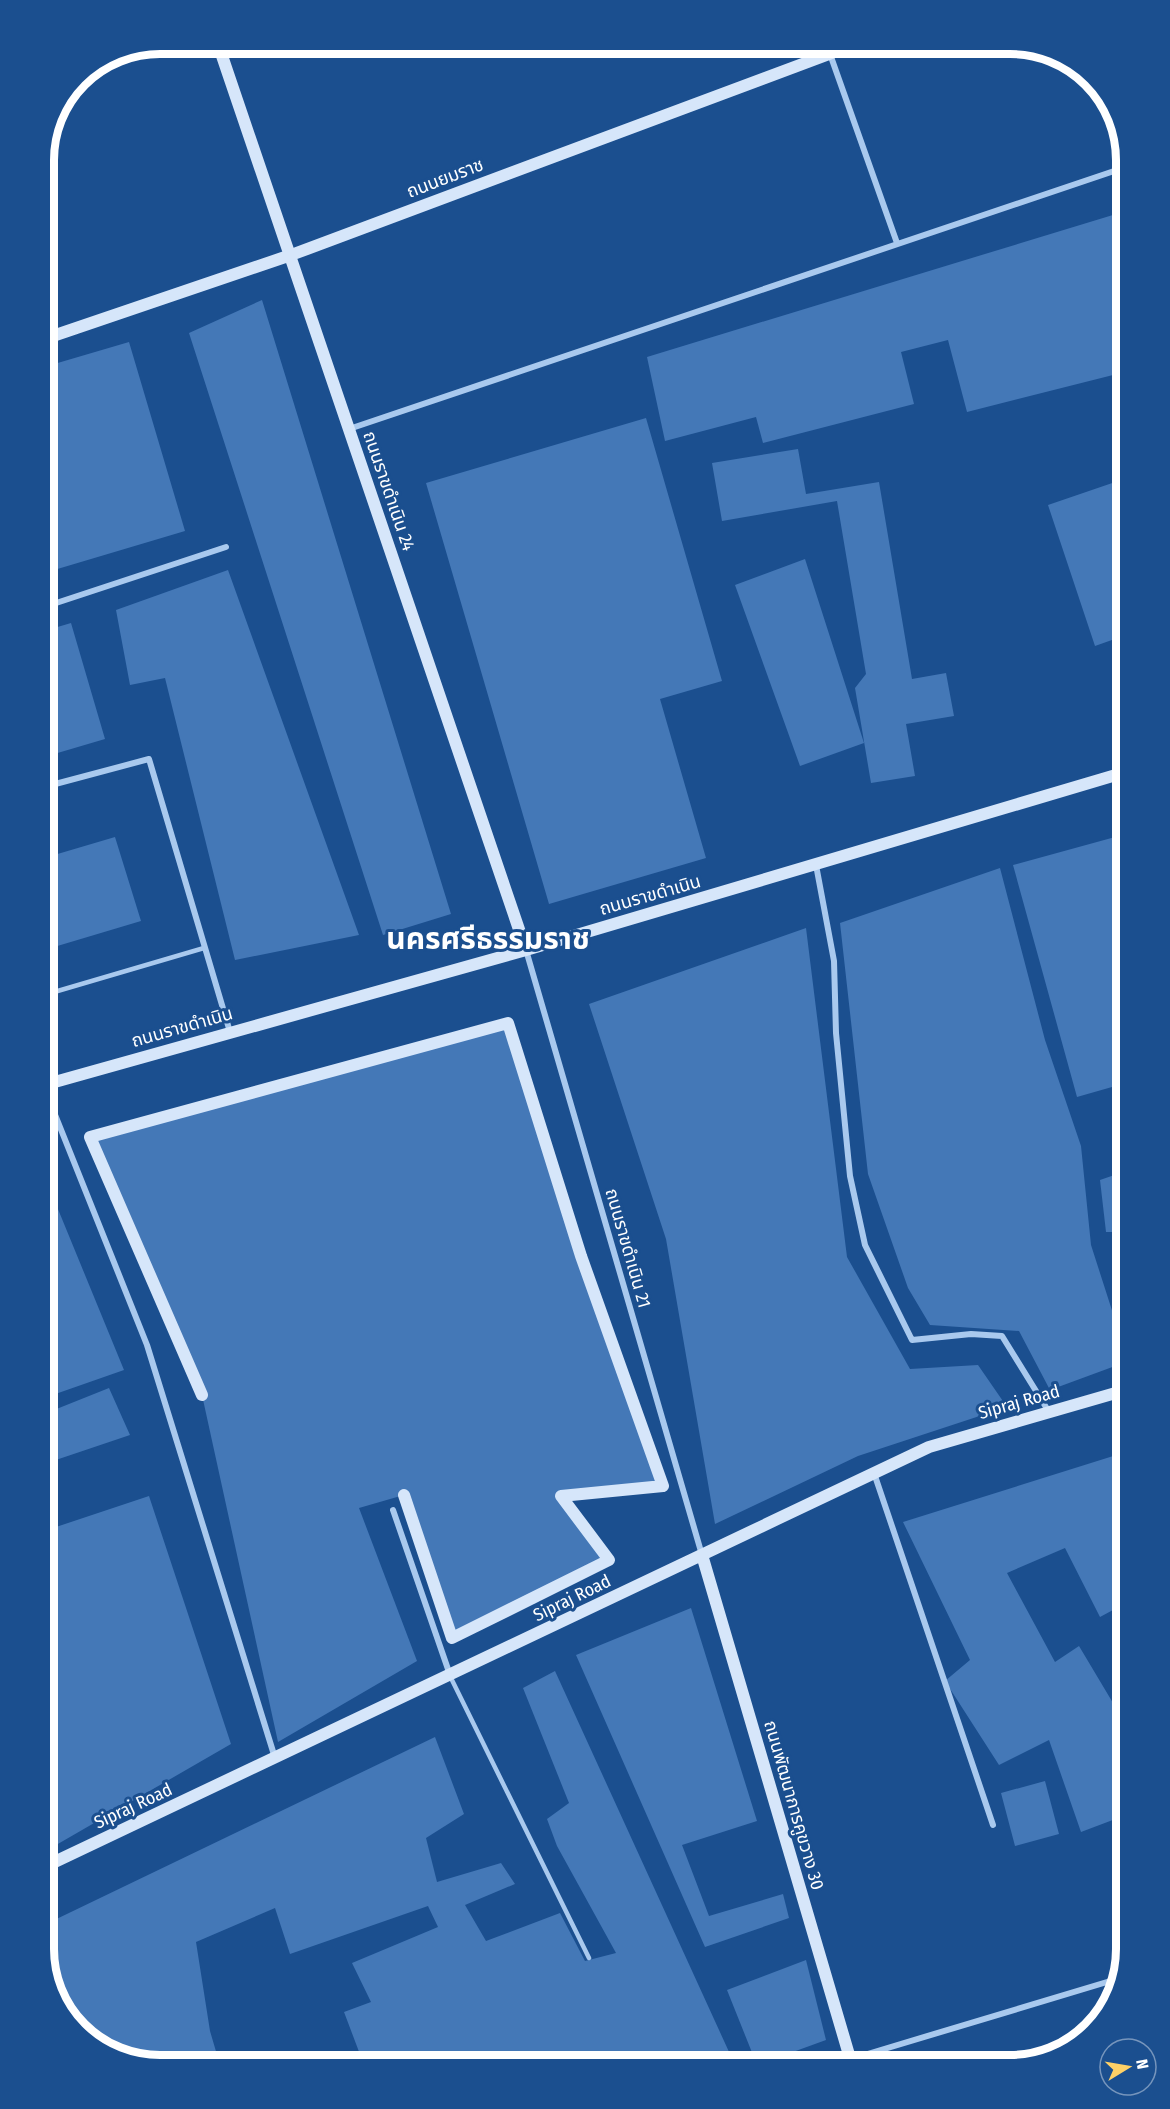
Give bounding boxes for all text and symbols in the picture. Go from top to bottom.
street label: ถนนยมราช [403,153,487,203]
street label: ถนนราขดำเนิน 24 [358,428,420,554]
street label: ถนนราขดำเนิน [597,870,703,920]
district label: นครศรีธรรมราช [386,921,590,957]
street label: ถนนราขดำเนิน [129,1002,235,1052]
street label: ถนนราขดำเนิน 21 [600,1186,656,1310]
street label: Sipraj Road [976,1380,1062,1424]
street label: Sipraj Road [530,1570,614,1626]
street label: ถนนพัฒนาการคูขวาง 30 [758,1718,829,1893]
street label: Sipraj Road [91,1778,175,1834]
north arrow [1098,2037,1158,2097]
text: N [1132,2058,1152,2071]

